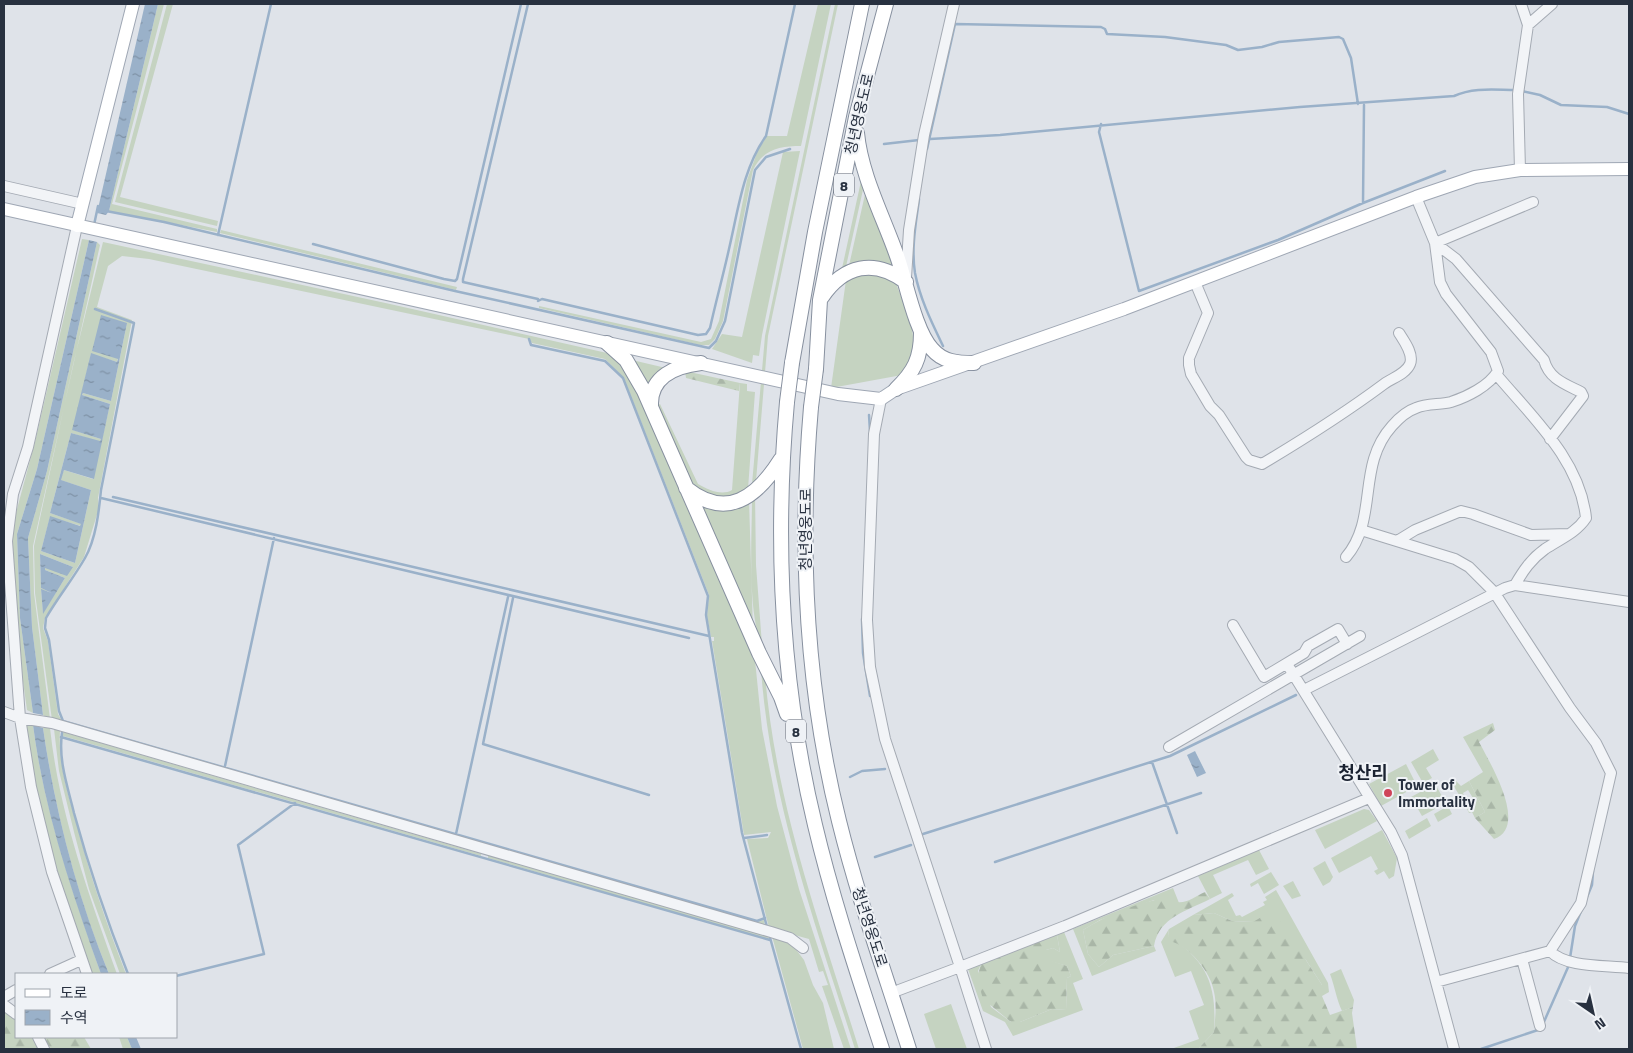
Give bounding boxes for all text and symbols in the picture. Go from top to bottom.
street label: 청년영웅도로 [838,71,880,157]
road number: 8 [834,174,854,196]
street label: 청년영웅도로 [794,488,817,570]
road number: 8 [786,719,806,742]
district label: 청산리 [1338,759,1388,786]
place label: Tower of Immortality [1398,773,1476,813]
marker: Tower of Immortality [1382,787,1394,799]
street label: 청년영웅도로 [846,884,894,970]
legend [15,973,178,1038]
text: 도로 [60,981,88,1004]
north arrow [1568,988,1618,1038]
text: 수역 [60,1006,88,1029]
text: N [1591,1013,1610,1036]

